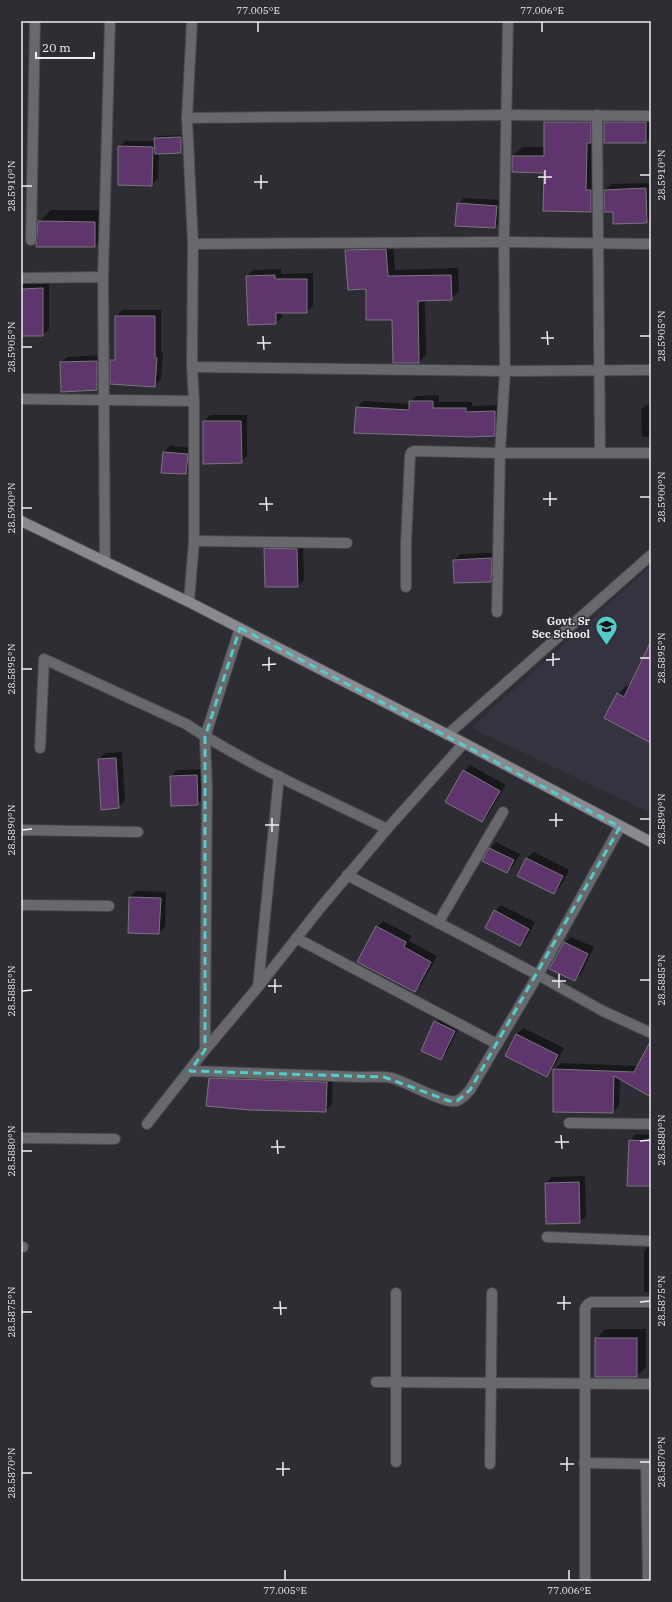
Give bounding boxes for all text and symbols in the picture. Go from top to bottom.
text: 77.005°E [236,4,280,17]
text: 77.006°E [520,4,564,17]
scale bar [36,34,94,60]
text: 20 m [42,40,71,55]
text: 28.5910°N [655,149,668,201]
text: 28.5910°N [5,160,18,212]
text: 28.5905°N [655,310,668,362]
text: 28.5905°N [5,321,18,373]
text: 28.5900°N [655,471,668,523]
text: 28.5900°N [5,482,18,534]
place label: Govt. Sr Sec School [532,614,591,641]
school or university icon: Govt. Sr Sec School [593,614,619,647]
text: 28.5895°N [655,632,668,684]
text: 28.5895°N [5,643,18,695]
text: 28.5890°N [655,793,668,845]
text: 28.5890°N [5,804,18,856]
text: 28.5885°N [655,954,668,1006]
text: 28.5885°N [5,965,18,1017]
text: 28.5880°N [655,1114,668,1166]
text: 28.5880°N [5,1125,18,1177]
text: 28.5875°N [655,1275,668,1327]
text: 28.5875°N [5,1286,18,1338]
text: 28.5870°N [655,1436,668,1488]
text: 28.5870°N [5,1447,18,1499]
text: 77.005°E [263,1584,307,1597]
text: 77.006°E [547,1584,591,1597]

